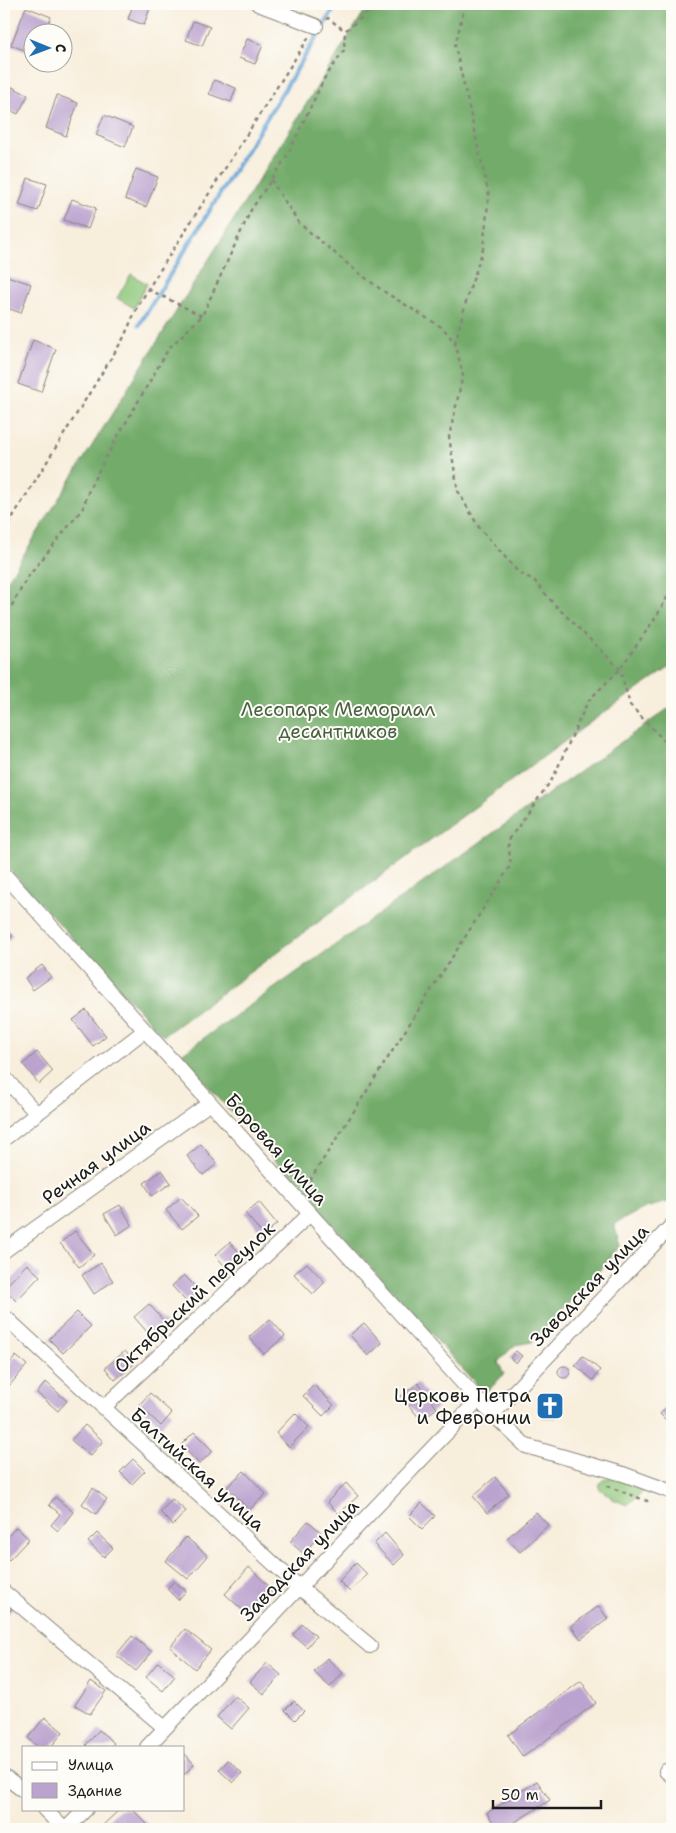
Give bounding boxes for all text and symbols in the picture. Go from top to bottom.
north arrow [22,22,72,72]
text: С [52,44,70,53]
park label: Лесопарк Мемориал десантников [241,697,436,744]
street label: Боровая улица [220,1088,334,1211]
street label: Речная улица [37,1115,156,1210]
street label: Октябрьский переулок [108,1216,280,1379]
street label: Заводская улица [524,1219,654,1352]
place label: Церковь Петра и Февронии [394,1383,531,1430]
church icon: Церковь Петра и Февронии [535,1391,565,1421]
street label: Балтийская улица [125,1402,270,1537]
street label: Заводская улица [234,1494,364,1627]
legend [22,1746,185,1810]
text: Улица [68,1755,114,1775]
scale bar [493,1778,601,1810]
text: Здание [68,1781,122,1801]
text: 50 m [501,1785,539,1805]

